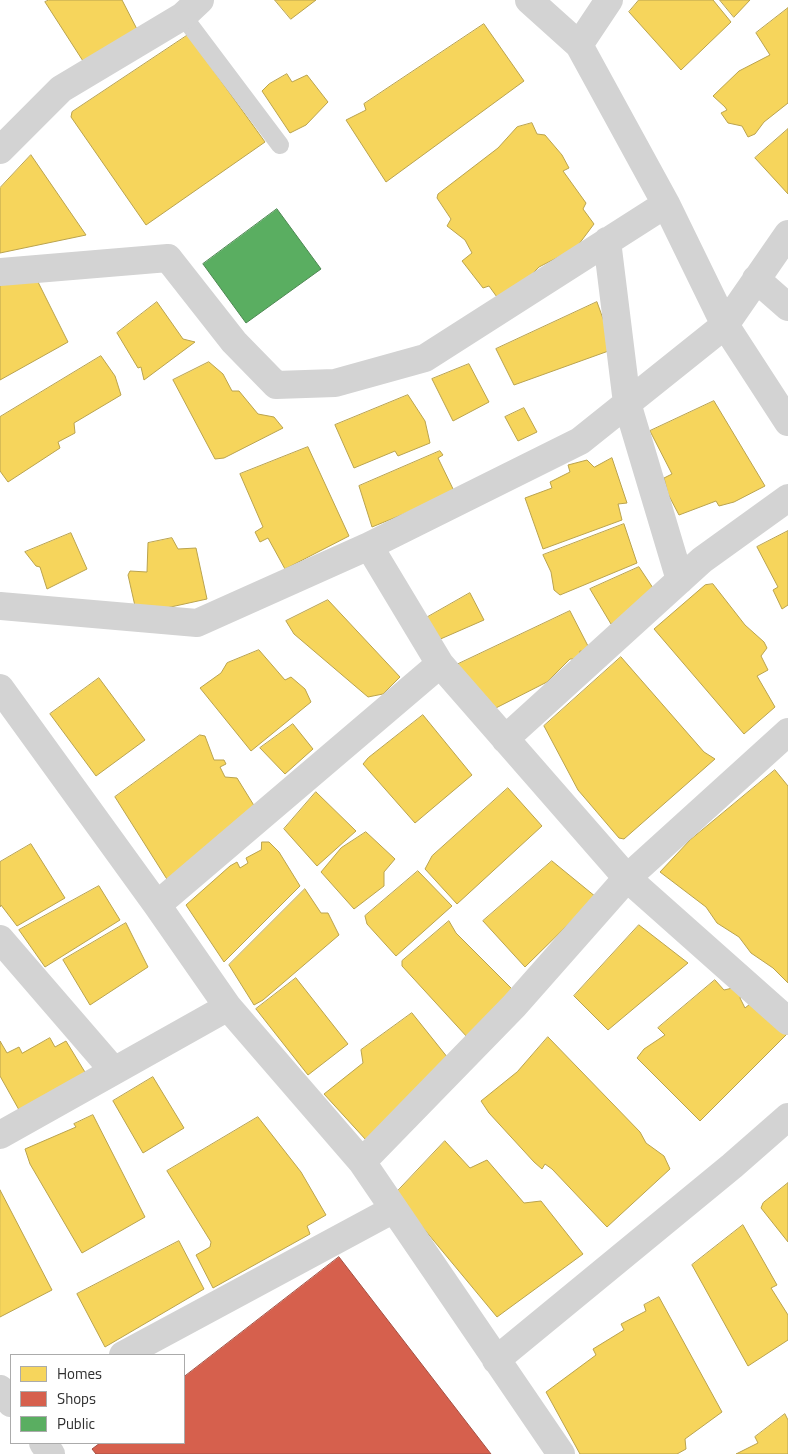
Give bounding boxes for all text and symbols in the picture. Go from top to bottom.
legend [10,1354,185,1444]
text: Homes [57,1362,102,1385]
text: Shops [57,1387,96,1410]
text: Public [57,1412,95,1435]

